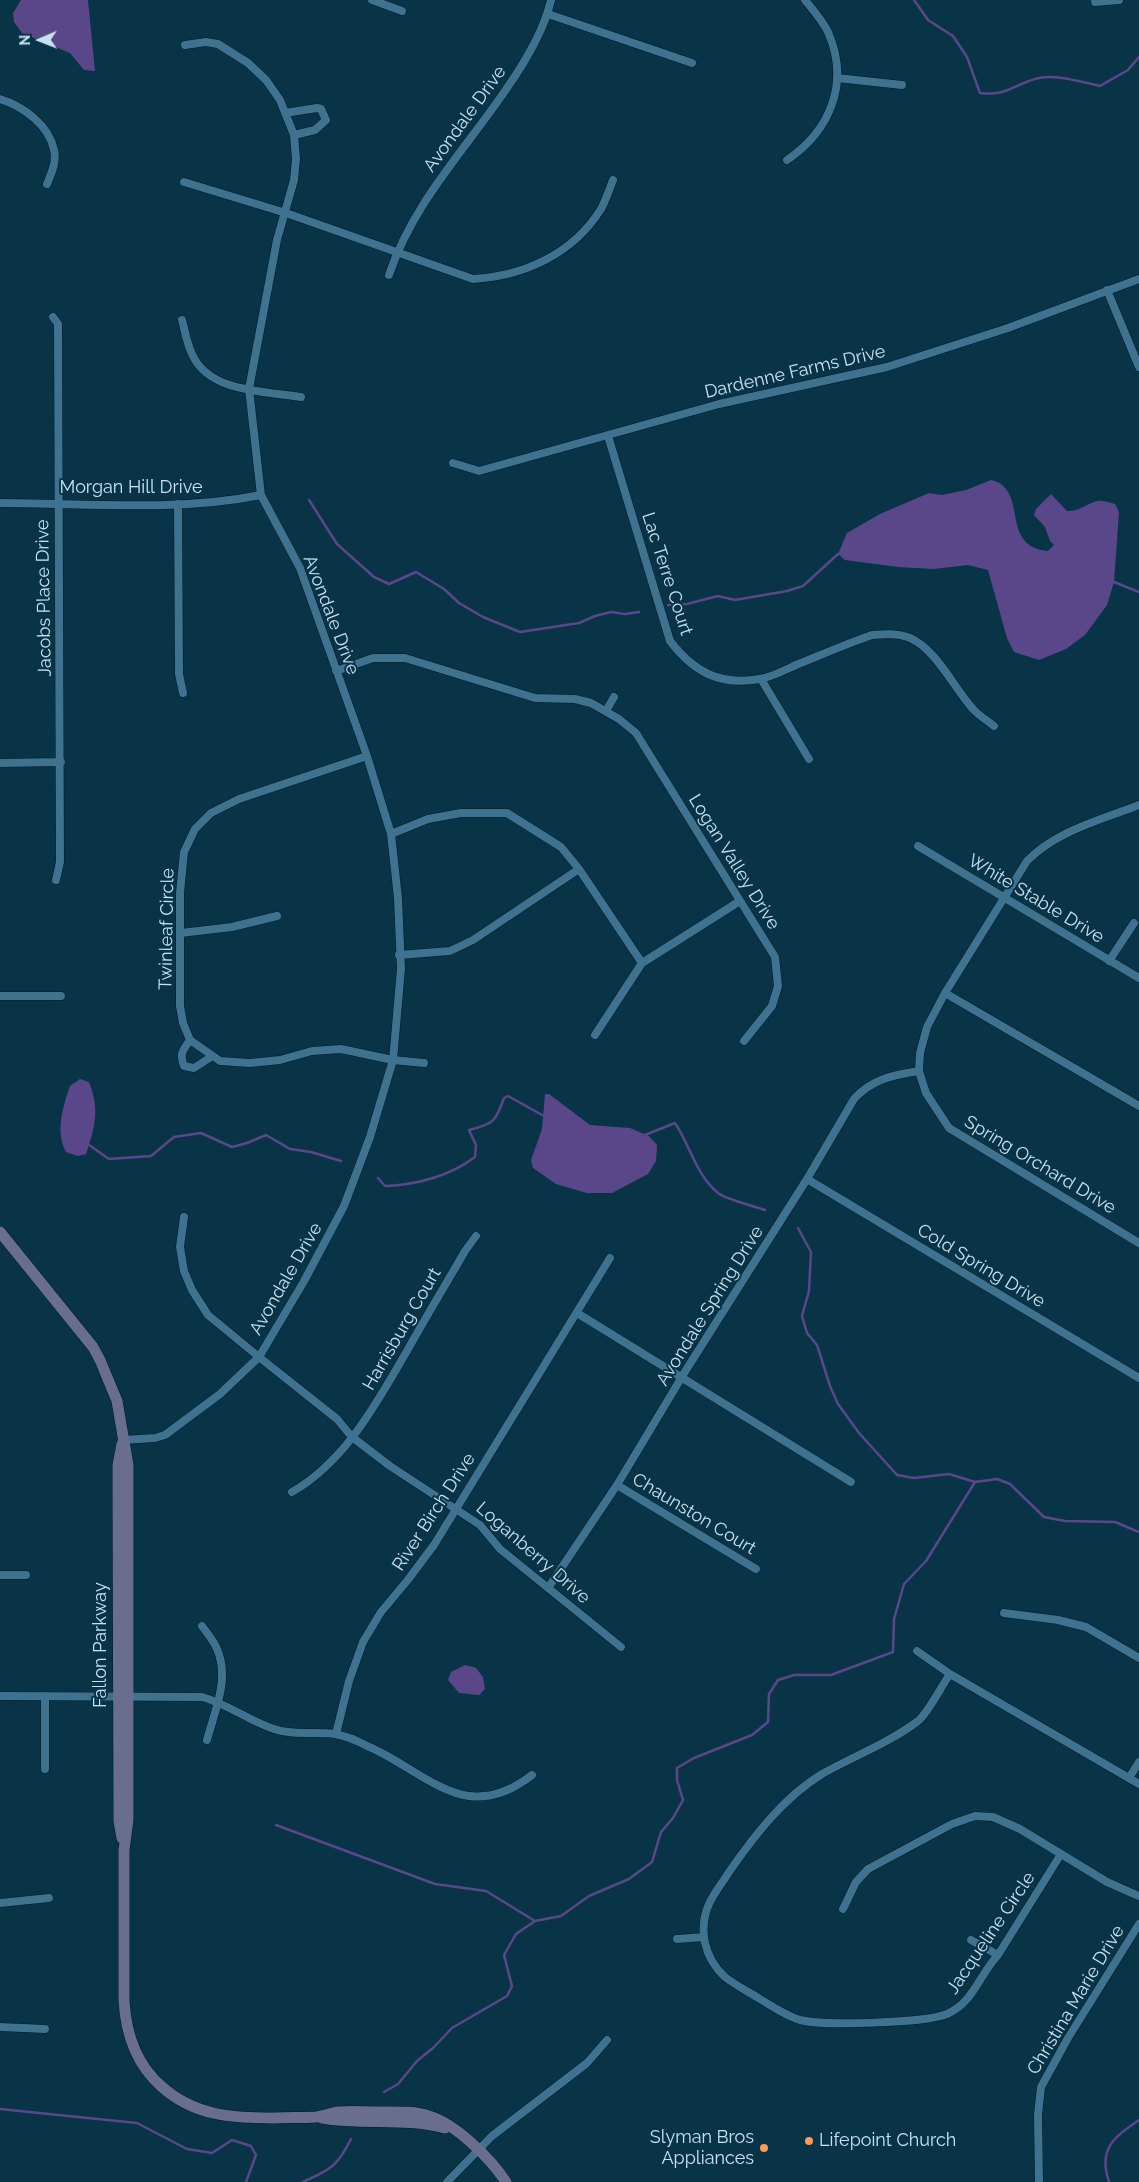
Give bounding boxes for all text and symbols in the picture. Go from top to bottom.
north arrow [15,15,65,65]
text: N [17,35,33,46]
street label: Avondale Drive [419,62,511,176]
street label: Dardenne Farms Drive [702,341,888,403]
street label: Morgan Hill Drive [60,477,202,499]
street label: Lac Terre Court [637,510,697,638]
street label: Jacobs Place Drive [32,519,56,677]
street label: Avondale Drive [298,552,364,678]
street label: Logan Valley Drive [684,790,784,934]
street label: White Stable Drive [964,850,1108,948]
street label: Twinleaf Circle [155,868,179,990]
street label: Spring Orchard Drive [960,1111,1120,1219]
street label: Avondale Drive [245,1219,327,1339]
street label: Cold Spring Drive [913,1219,1049,1313]
street label: Avondale Spring Drive [652,1222,768,1390]
street label: Harrisburg Court [358,1264,446,1394]
street label: River Birch Drive [388,1449,480,1575]
street label: Chaunston Court [628,1469,760,1559]
street label: Loganberry Drive [472,1498,594,1608]
street label: Fallon Parkway [90,1582,112,1708]
street label: Jacqueline Circle [942,1868,1040,1998]
street label: Christina Marie Drive [1023,1921,1129,2079]
place label: Slyman Bros Appliances [650,2127,754,2170]
place label: Lifepoint Church [819,2130,956,2152]
marker: Lifepoint Church [803,2135,815,2147]
marker: Slyman Bros Appliances [758,2142,770,2154]

